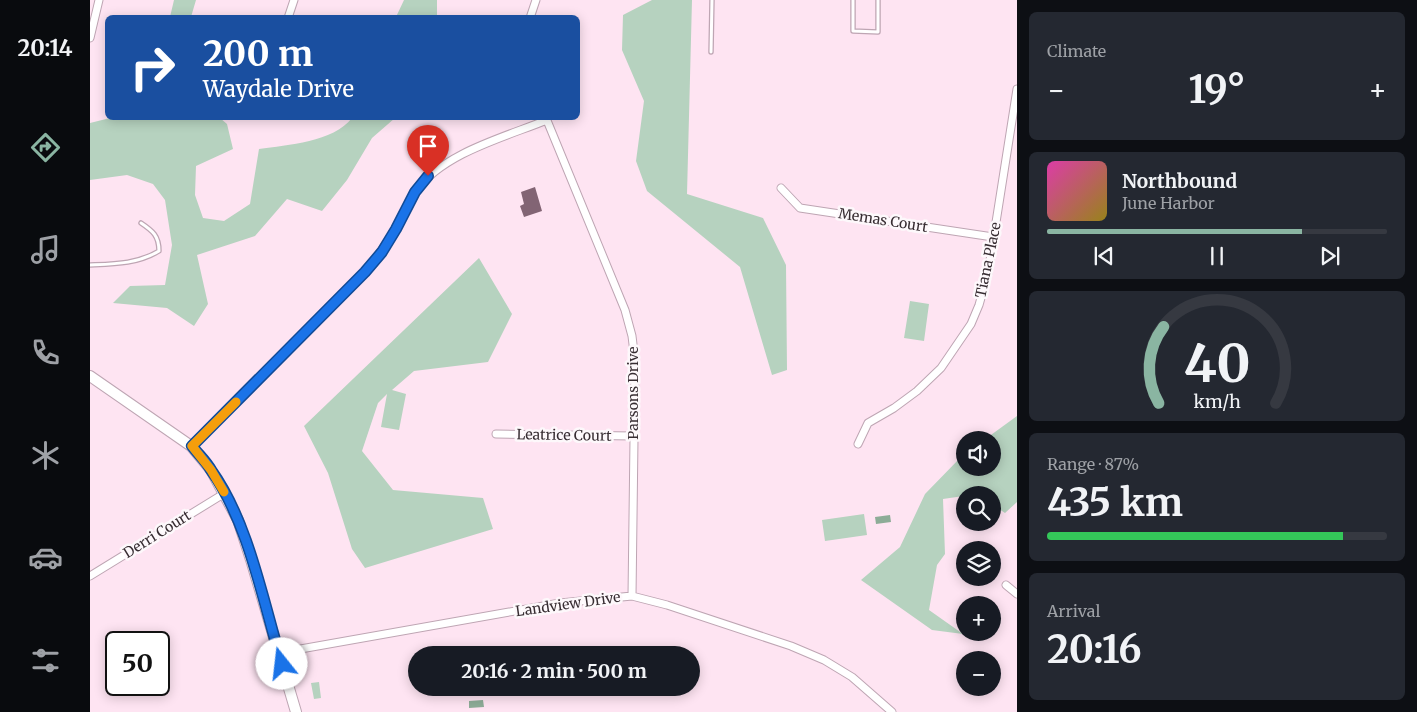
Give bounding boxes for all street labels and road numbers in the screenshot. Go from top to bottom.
street label: Memas Court [837,204,930,236]
street label: Tiana Place [971,221,1005,299]
street label: Parsons Drive [624,346,642,440]
street label: Leatrice Court [516,425,612,445]
street label: Derri Court [120,506,195,562]
street label: Landview Drive [514,588,622,620]

